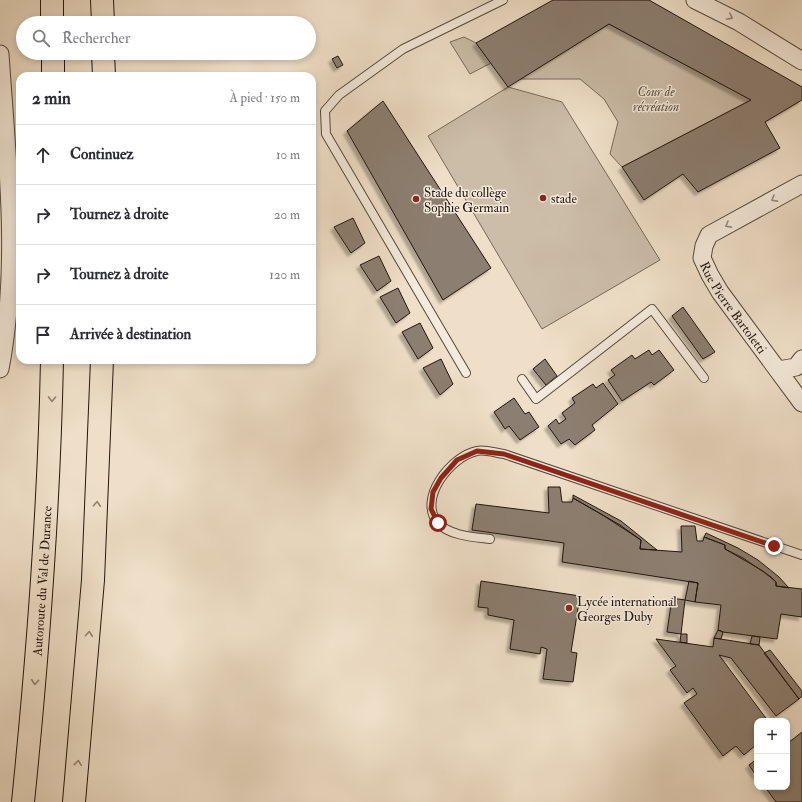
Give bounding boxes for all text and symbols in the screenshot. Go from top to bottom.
one-way arrow [726,13,733,20]
search box [16,16,316,60]
icon: search [30,27,52,49]
text: Rechercher [62,29,130,48]
park label: Cour de récréation [633,84,679,115]
text: 2 min [32,88,71,109]
text: À pied · 150 m [230,90,300,106]
icon: ahead [32,144,54,166]
text: Continuez [70,145,134,164]
text: 10 m [276,147,300,163]
place label: Stade du collège Sophie Germain [424,185,509,217]
place label: stade [551,191,577,207]
marker: stade [538,193,548,203]
marker: Stade du collège Sophie Germain [411,194,421,204]
one-way arrow [771,194,778,201]
icon: right [32,204,54,226]
text: Tournez à droite [70,205,169,224]
text: 20 m [274,207,300,223]
one-way arrow [725,220,732,227]
street label: Rue Pierre Bartoletti [696,259,770,357]
icon: right [32,264,54,286]
text: Tournez à droite [70,265,169,284]
text: 120 m [269,267,300,283]
icon: arrive [32,324,54,346]
text: Arrivée à destination [70,325,191,344]
one-way arrow [47,396,56,402]
one-way arrow [92,501,101,507]
street label: Autoroute du Val de Durance [29,505,56,658]
route start [429,514,447,532]
route end [765,537,783,555]
place label: Lycée international Georges Duby [577,594,677,626]
marker: Lycée international Georges Duby [564,603,574,613]
one-way arrow [84,631,93,637]
one-way arrow [30,679,39,685]
map controls [754,718,790,790]
button: + [754,718,790,754]
button: − [754,754,790,790]
one-way arrow [73,760,82,766]

